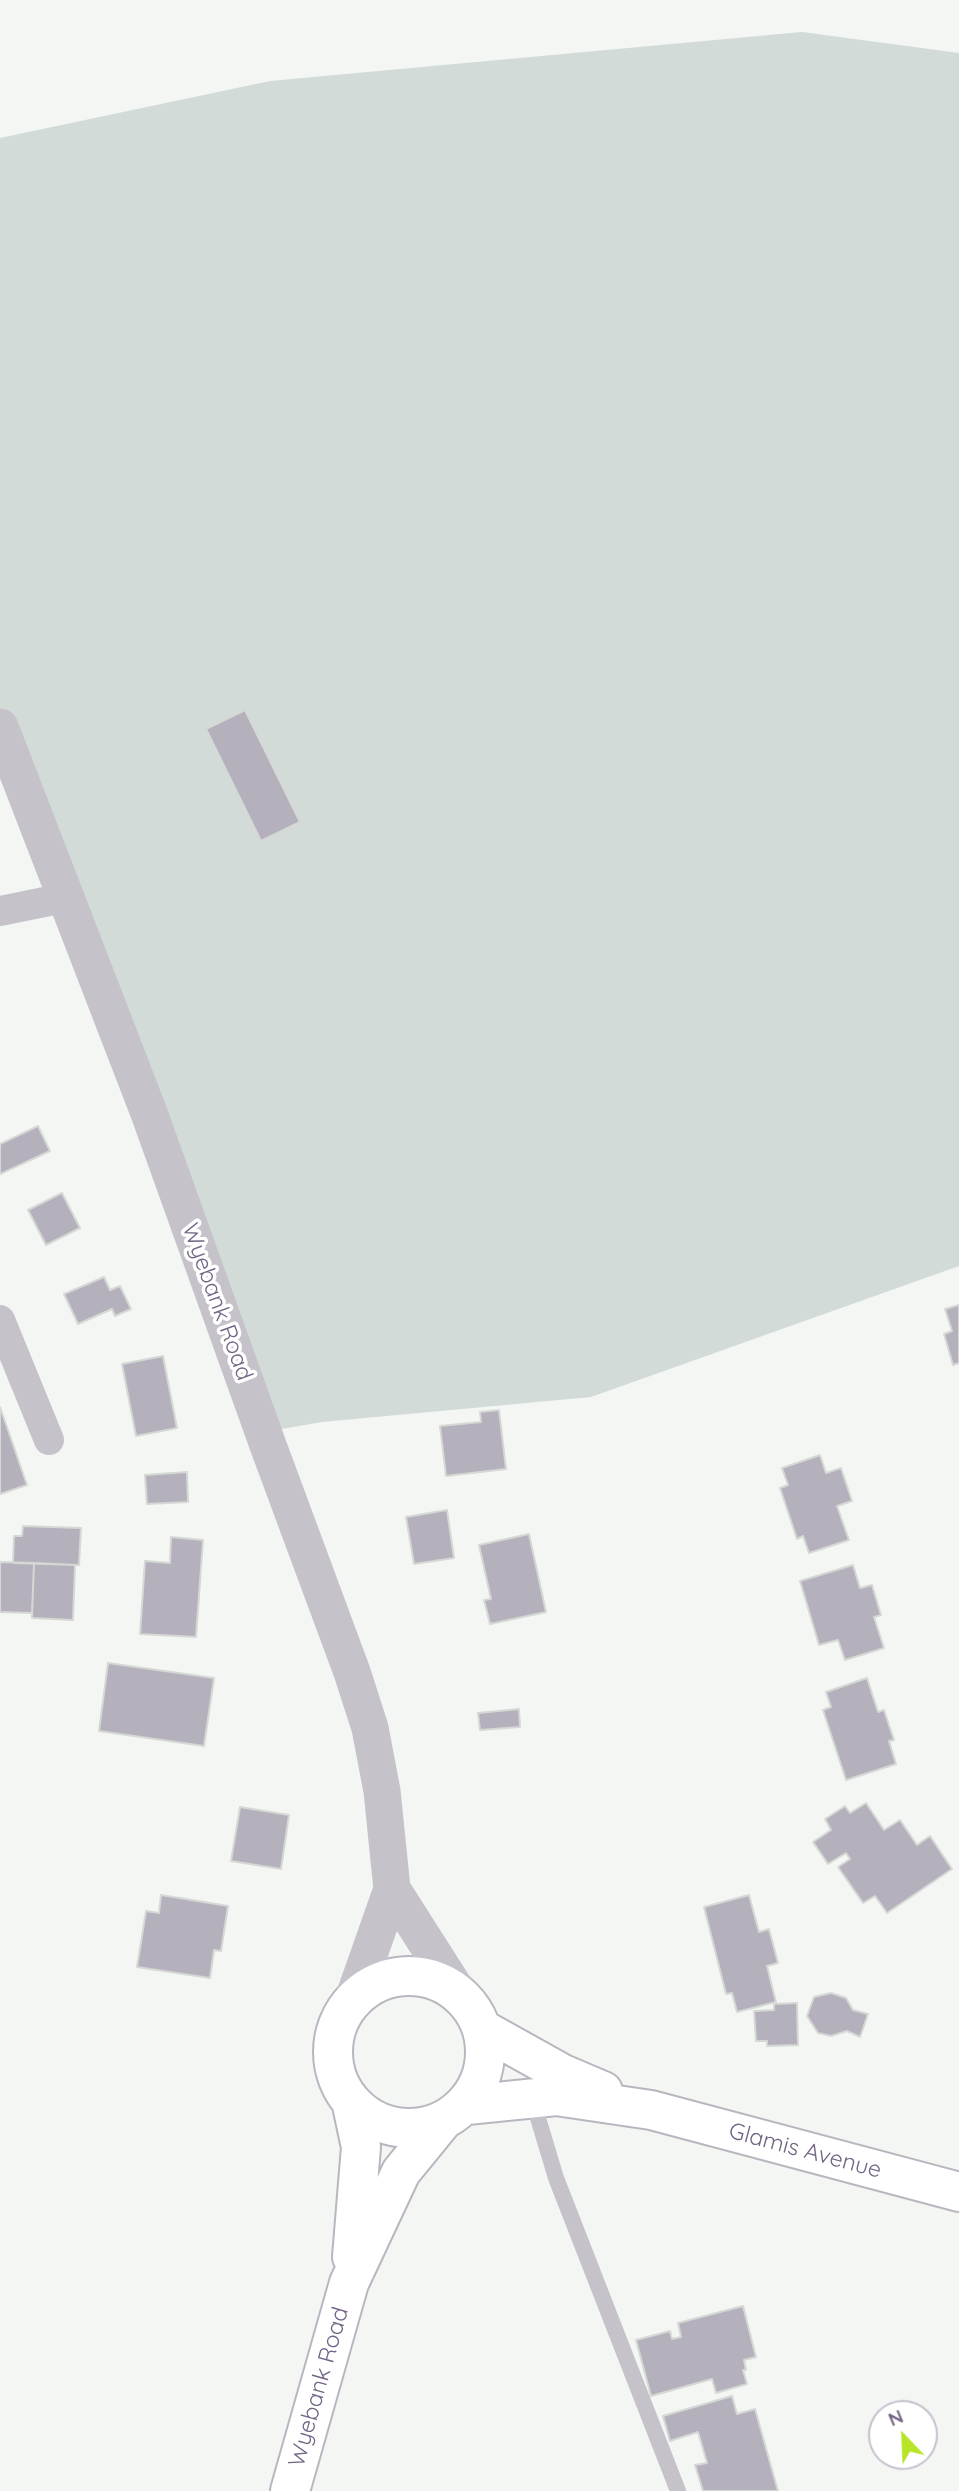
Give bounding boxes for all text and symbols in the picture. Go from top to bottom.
street label: Wyebank Road [176,1220,258,1384]
street label: Glamis Avenue [726,2117,884,2185]
street label: Wyebank Road [283,2304,355,2470]
north arrow [868,2400,938,2470]
text: N [884,2404,907,2431]

